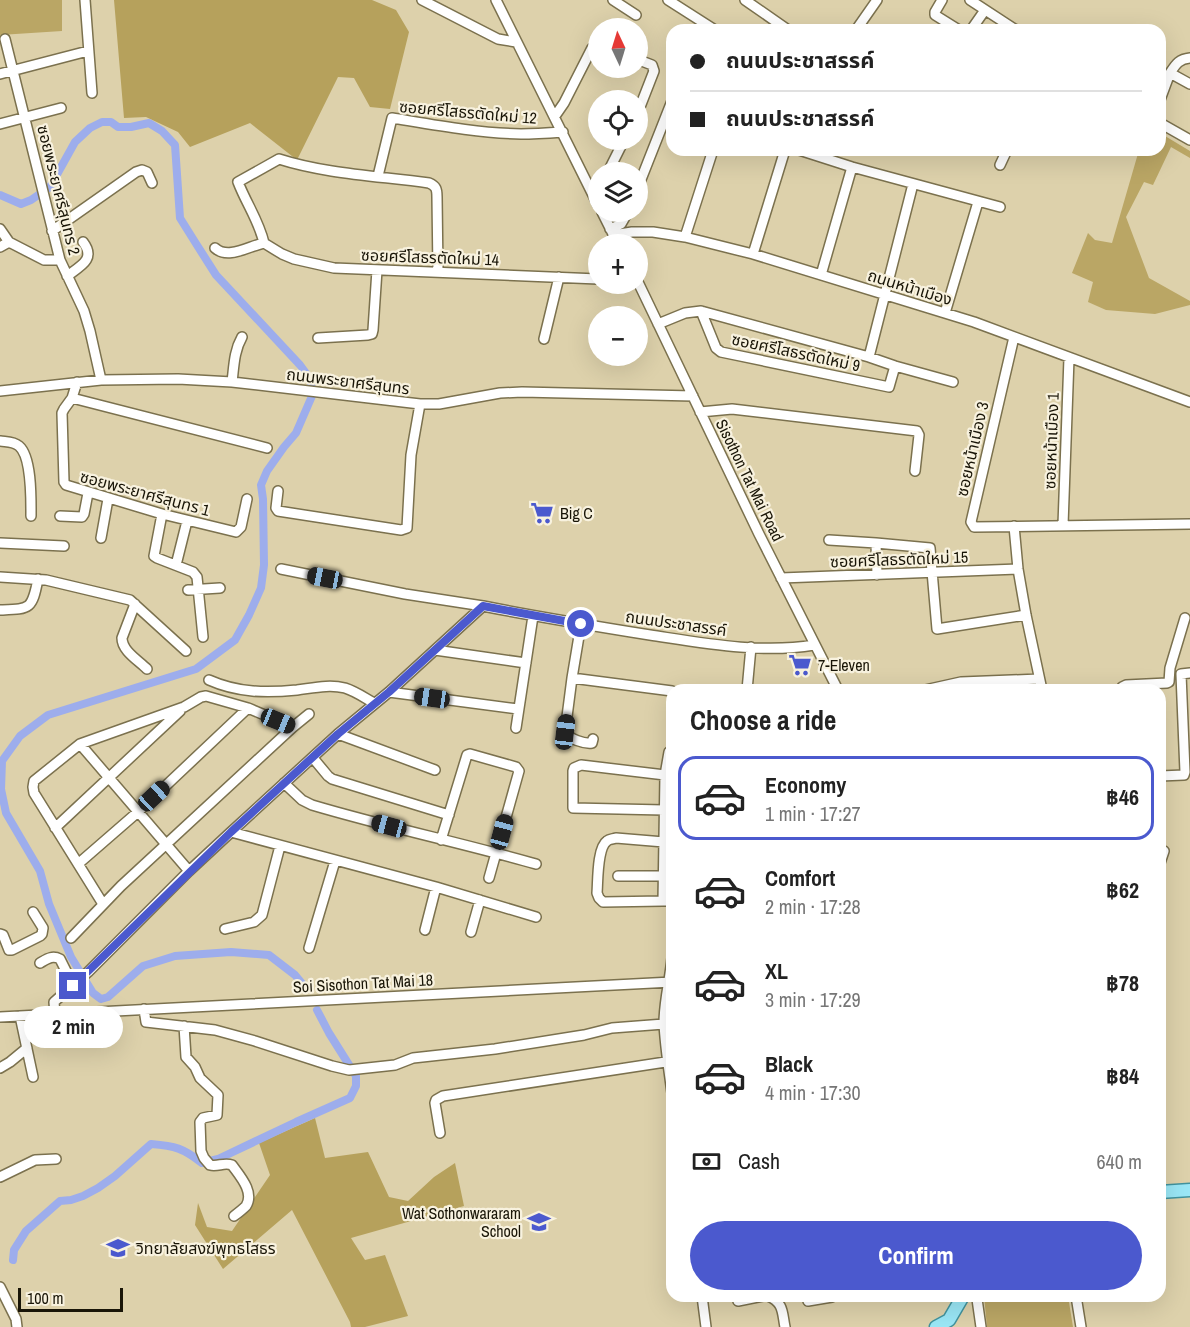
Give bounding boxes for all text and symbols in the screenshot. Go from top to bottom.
north arrow [588,18,648,78]
map controls [588,18,648,366]
text: ถนนประชาสรรค์ [726,45,874,75]
button: locate [588,90,648,150]
street label: ซอยศรีโสธรตัดใหม่ 12 [398,95,538,129]
text: ถนนประชาสรรค์ [726,103,874,133]
street label: ซอยพระยาศรีสุนทร 2 [32,123,86,257]
button: layers [588,162,648,222]
button: + [588,234,648,294]
street label: ซอยศรีโสธรตัดใหม่ 14 [361,244,499,270]
street label: ถนนหน้าเมือง [865,264,955,310]
button: − [588,306,648,366]
street label: ซอยศรีโสธรตัดใหม่ 9 [730,328,862,376]
street label: ถนนพระยาศรีสุนทร [285,363,411,399]
street label: ซอยหน้าเมือง 1 [1038,392,1064,490]
street label: ซอยหน้าเมือง 3 [950,399,994,499]
street label: Sisothon Tat Mai Road [711,415,789,545]
street label: ซอยพระยาศรีสุนทร 1 [78,465,213,521]
supermarket icon: Big C [529,500,555,526]
place label: Big C [560,502,593,524]
street label: ซอยศรีโสธรตัดใหม่ 15 [830,546,968,572]
car [306,566,344,590]
street label: ถนนประชาสรรค์ [624,605,728,641]
route start [567,610,594,637]
supermarket icon: 7-Eleven [787,652,813,678]
place label: 7-Eleven [818,654,870,676]
car [413,687,451,709]
text: Choose a ride [690,702,836,738]
car [258,706,298,736]
car [554,713,576,751]
text: Economy [765,770,846,800]
icon: car [693,771,747,825]
car [135,777,173,815]
text: ฿46 [1106,782,1139,812]
text: 1 min · 17:27 [765,800,861,827]
car [489,812,515,852]
car [369,813,409,839]
text: Comfort [765,863,835,893]
icon: car [693,864,747,918]
text: ฿62 [1106,875,1139,905]
text: 2 min · 17:28 [765,893,861,920]
text: XL [765,956,788,986]
icon: car [693,957,747,1011]
street label: Soi Sisothon Tat Mai 18 [292,968,434,998]
text: ฿78 [1106,968,1139,998]
route end [59,972,86,999]
text: 3 min · 17:29 [765,986,861,1013]
callout: 2 min [23,1007,122,1049]
text: 2 min [52,1013,95,1040]
text: Black [765,1049,813,1079]
icon: car [693,1050,747,1104]
text: ฿84 [1106,1061,1139,1091]
text: 4 min · 17:30 [765,1079,861,1106]
icon: cash [690,1145,723,1178]
text: Cash [738,1146,780,1176]
text: 640 m [1096,1148,1142,1175]
place label: Wat Sothonwararam School [402,1202,521,1242]
school or university icon: Wat Sothonwararam School [526,1209,552,1235]
button: Confirm [690,1221,1142,1290]
school or university icon: วิทยาลัยสงฆ์พุทธโสธร [105,1235,131,1261]
place label: วิทยาลัยสงฆ์พุทธโสธร [135,1237,276,1259]
scale bar [18,1285,123,1312]
text: 100 m [27,1287,63,1309]

